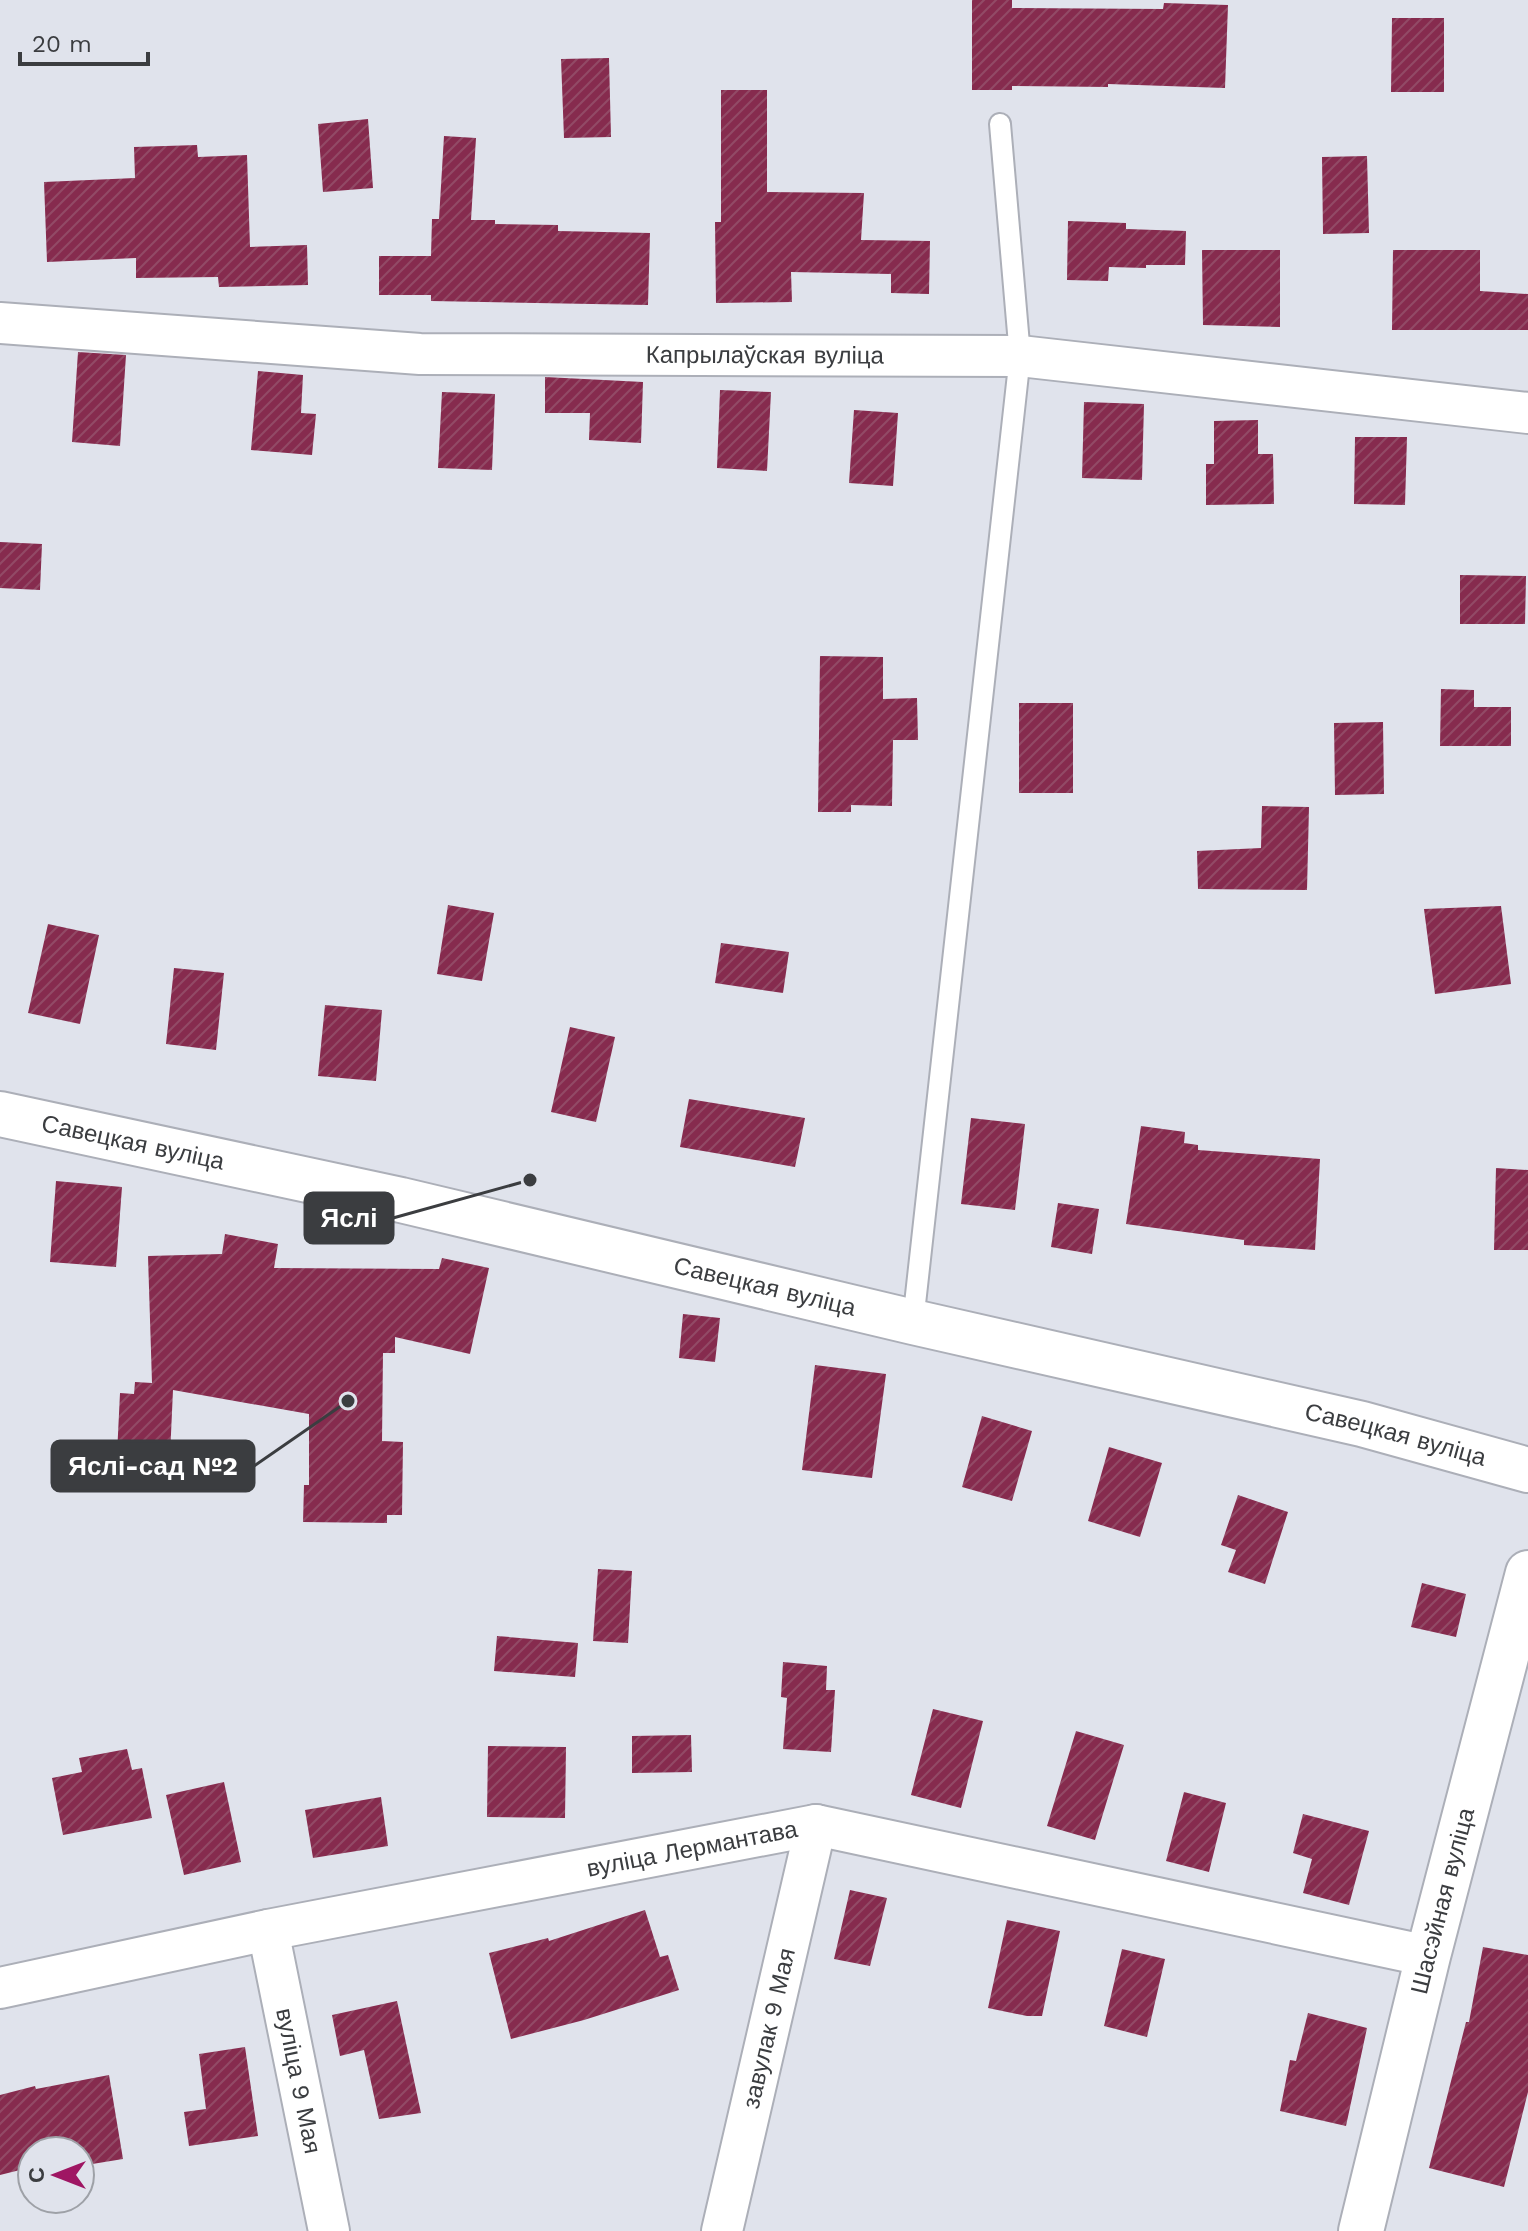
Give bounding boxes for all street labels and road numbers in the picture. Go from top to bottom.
street label: Капрылаўская вуліца [646,341,885,370]
street label: Савецкая вуліца [39,1109,228,1176]
street label: Савецкая вуліца [671,1251,859,1322]
street label: Савецкая вуліца [1302,1397,1490,1472]
street label: Шасэйная вуліца [1405,1804,1480,1997]
street label: вуліца Лермантава [584,1815,800,1883]
street label: завулак 9 Мая [737,1945,801,2111]
street label: вуліца 9 Мая [270,2006,327,2156]

